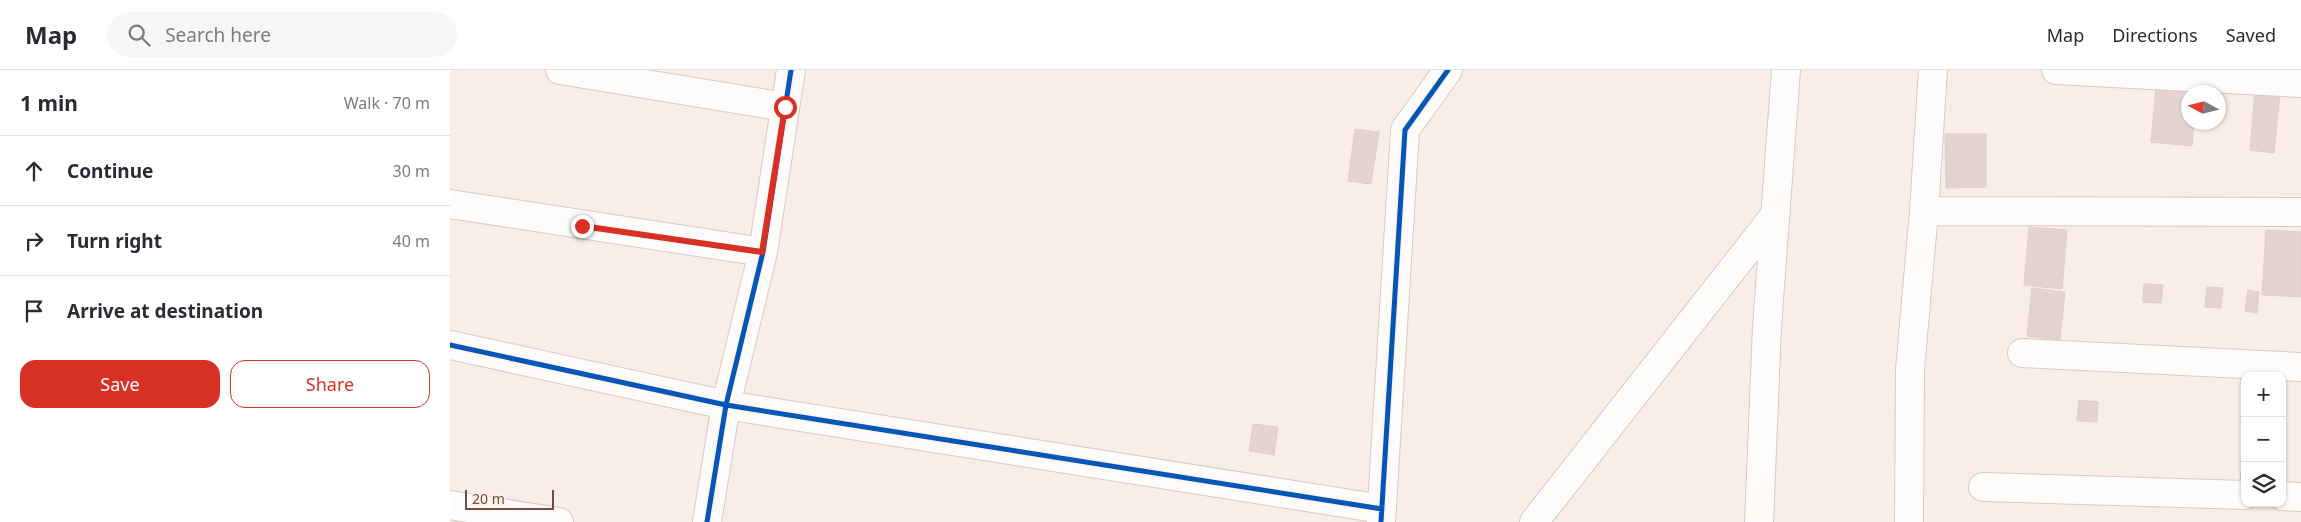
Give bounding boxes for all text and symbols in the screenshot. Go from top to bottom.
search box [107,12,457,57]
text: Map [25,18,77,51]
icon: search [125,21,153,49]
text: Search here [165,22,271,48]
text: Map [2047,23,2084,47]
text: Directions [2112,23,2198,47]
text: Saved [2226,23,2276,47]
north arrow [2181,85,2226,130]
text: 1 min [20,89,78,117]
text: Walk · 70 m [344,92,430,114]
route start [774,96,797,119]
icon: ahead [20,157,48,185]
text: Continue [67,158,153,184]
text: 30 m [393,160,430,182]
route end [571,215,594,238]
icon: right [20,227,48,255]
text: Turn right [67,228,162,254]
text: 40 m [393,230,430,252]
icon: arrive [20,297,48,325]
text: Arrive at destination [67,298,263,324]
button: Save [20,360,220,408]
button: Share [230,360,430,408]
map controls [2241,372,2286,507]
button: + [2241,372,2286,417]
button: − [2241,417,2286,462]
button: layers [2241,462,2286,507]
scale bar [465,487,554,510]
text: 20 m [472,489,505,508]

